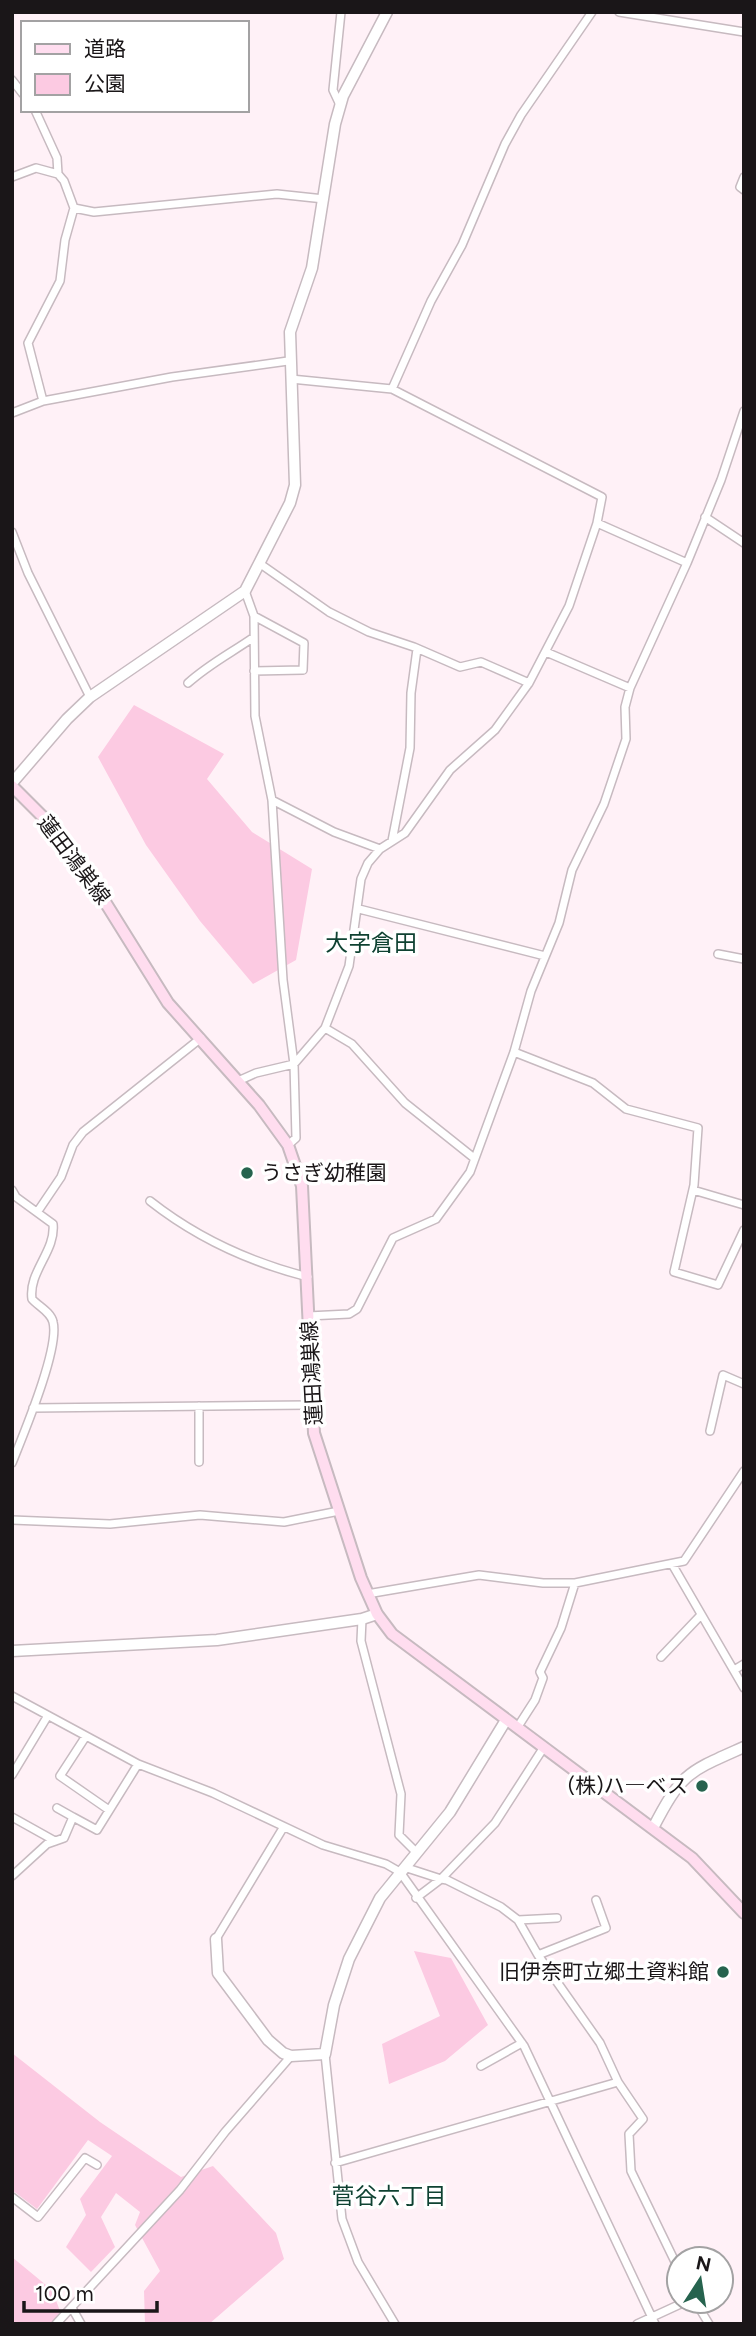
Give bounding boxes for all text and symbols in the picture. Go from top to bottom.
legend [21,21,248,112]
text: 道路 [84,36,126,61]
text: 公園 [84,71,126,96]
street label: 蓮田鴻巣線 [33,810,116,909]
district label: 大字倉田 [325,929,417,957]
place label: うさぎ幼稚園 [261,1160,387,1185]
marker: うさぎ幼稚園 [239,1165,255,1181]
street label: 蓮田鴻巣線 [296,1320,327,1426]
place label: (株)ハ―ベス [568,1773,688,1798]
marker: (株)ハ―ベス [694,1778,710,1794]
place label: 旧伊奈町立郷土資料館 [499,1959,709,1984]
marker: 旧伊奈町立郷土資料館 [715,1964,731,1980]
district label: 菅谷六丁目 [332,2182,447,2210]
north arrow [665,2245,735,2315]
text: N [694,2251,713,2277]
scale bar [24,2270,158,2314]
text: 100 m [35,2281,94,2306]

